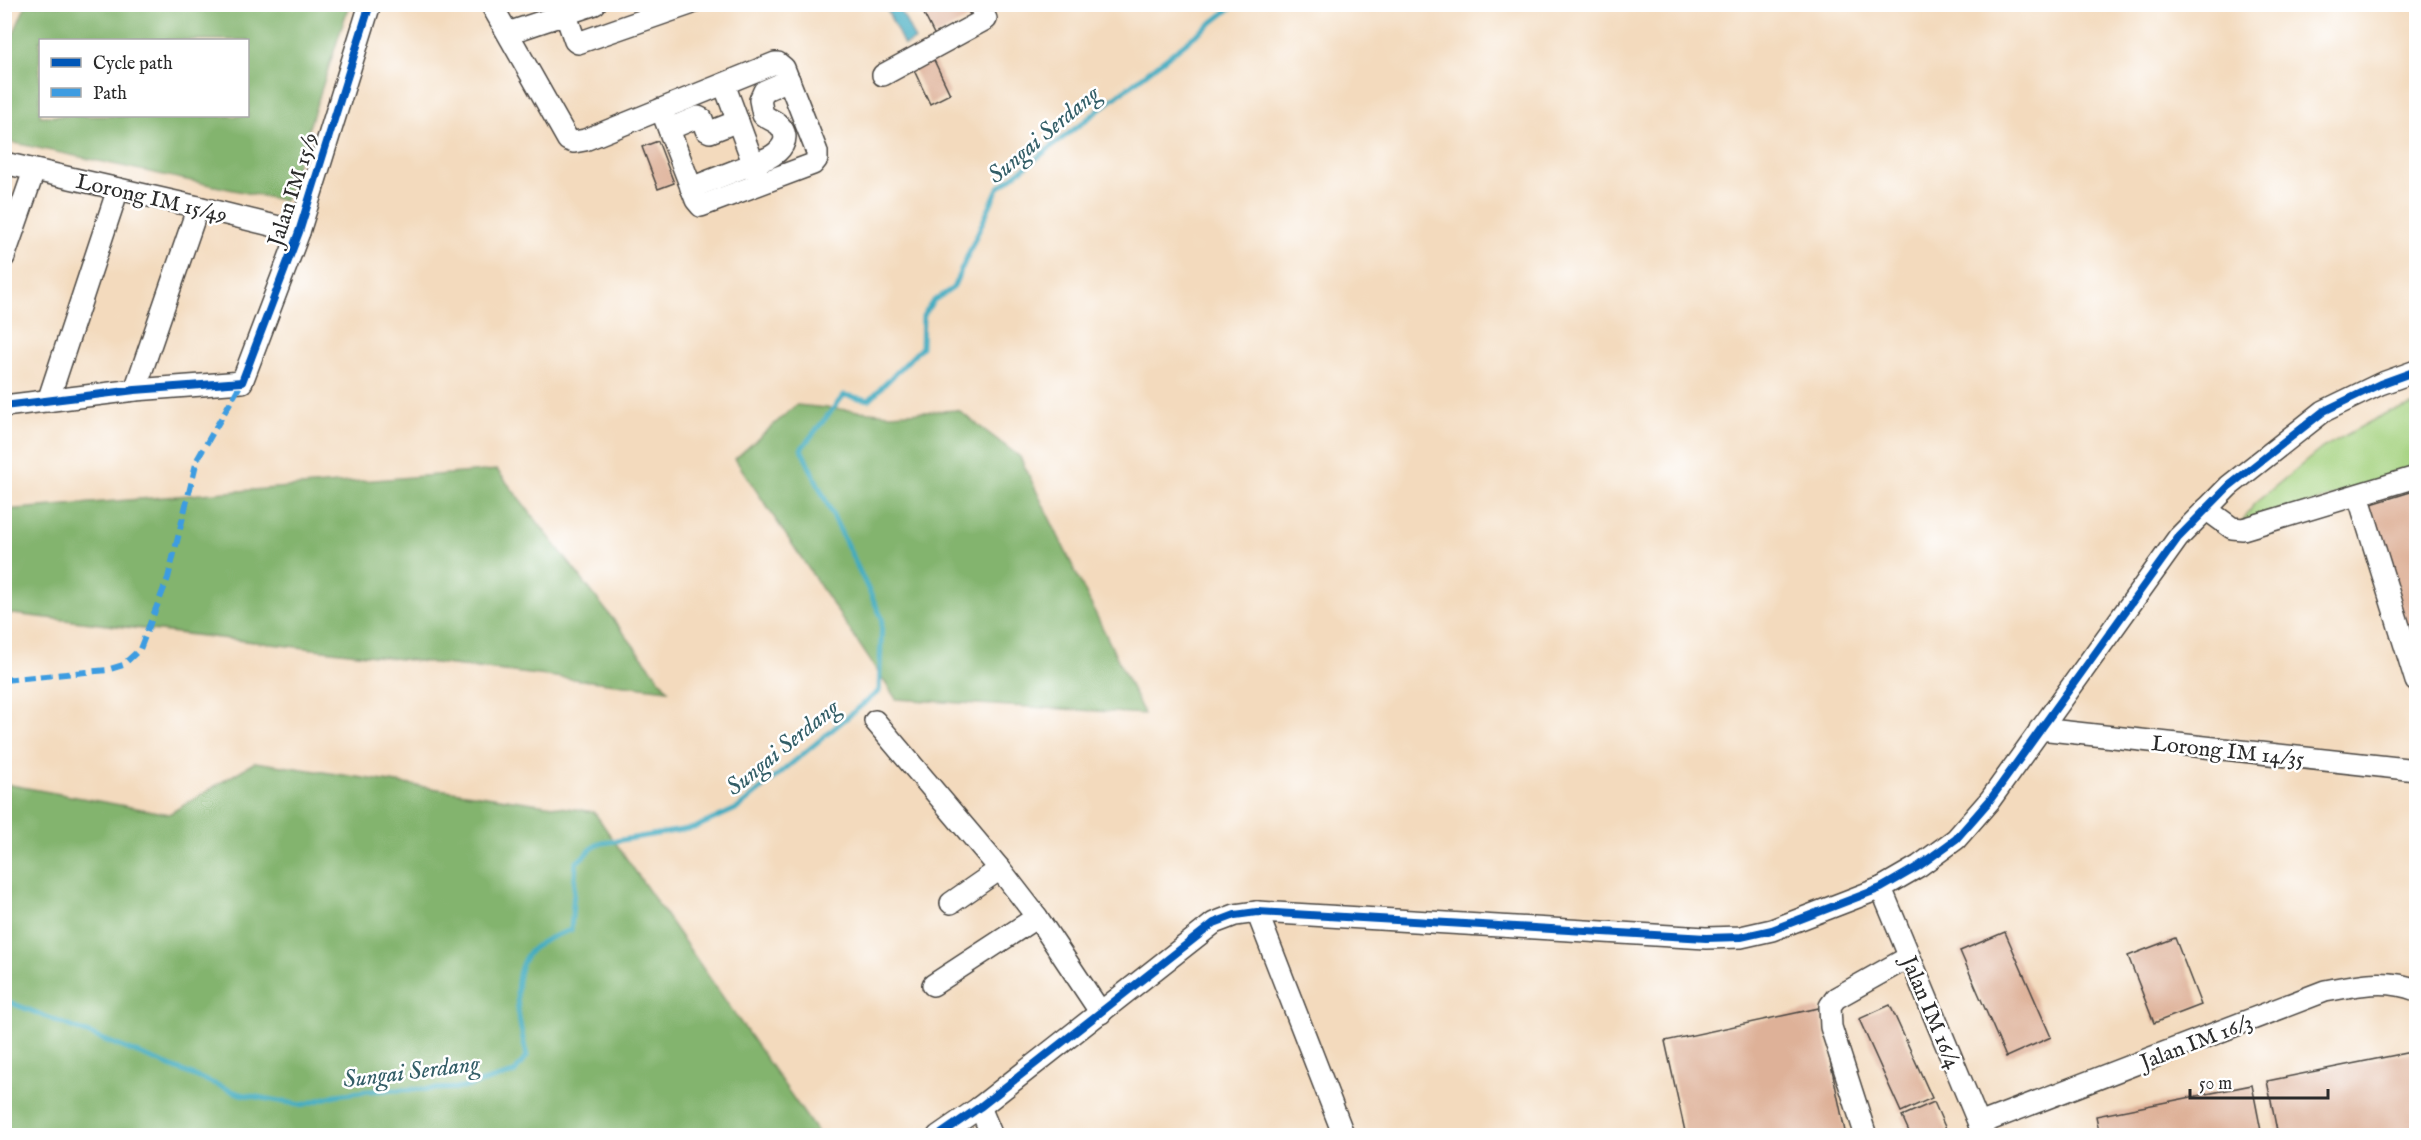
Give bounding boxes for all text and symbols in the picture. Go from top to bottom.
legend [39,39,249,117]
text: Cycle path [93,53,173,76]
water label: Sungai Serdang [982,79,1107,191]
text: Path [93,83,127,106]
street label: Jalan IM 15/9 [261,129,325,253]
street label: Lorong IM 15/49 [73,168,230,230]
water label: Sungai Serdang [720,692,847,803]
street label: Lorong IM 14/35 [2150,730,2306,774]
street label: Jalan IM 16/4 [1893,949,1967,1074]
street label: Jalan IM 16/3 [2134,1009,2257,1078]
water label: Sungai Serdang [341,1049,482,1096]
scale bar [2190,1062,2328,1100]
text: 50 m [2199,1073,2232,1096]

